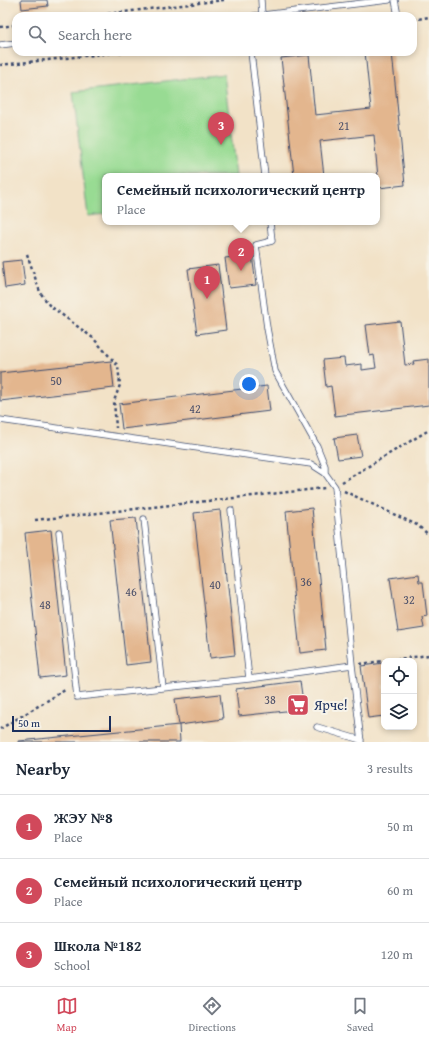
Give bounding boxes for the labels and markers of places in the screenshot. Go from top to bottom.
pin: 3 [208,112,234,145]
pin: 2 [228,238,254,271]
pin: 1 [194,266,220,299]
supermarket icon: Ярче! [285,692,311,718]
place label: Ярче! [313,695,348,715]

